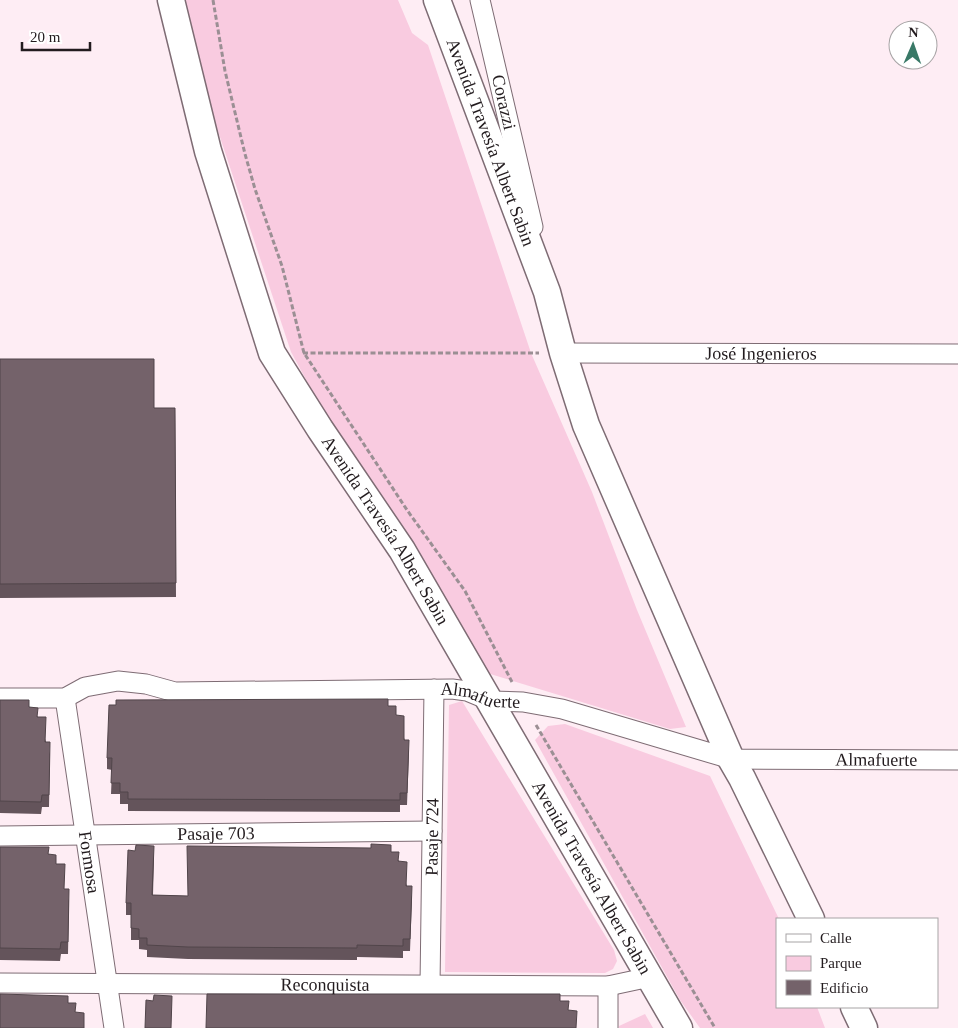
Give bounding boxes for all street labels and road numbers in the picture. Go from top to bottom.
street label: Avenida Travesía Albert Sabin [442,36,539,249]
street label: Corazzi [488,73,520,132]
street label: José Ingenieros [705,343,817,364]
street label: Avenida Travesía Albert Sabin [318,432,453,628]
street label: Almafuerte [440,679,521,712]
street label: Almafuerte [835,749,917,770]
street label: Avenida Travesía Albert Sabin [528,777,656,978]
street label: Pasaje 724 [421,798,443,876]
street label: Pasaje 703 [177,823,255,844]
street label: Formosa [75,830,104,895]
street label: Reconquista [280,974,370,995]

